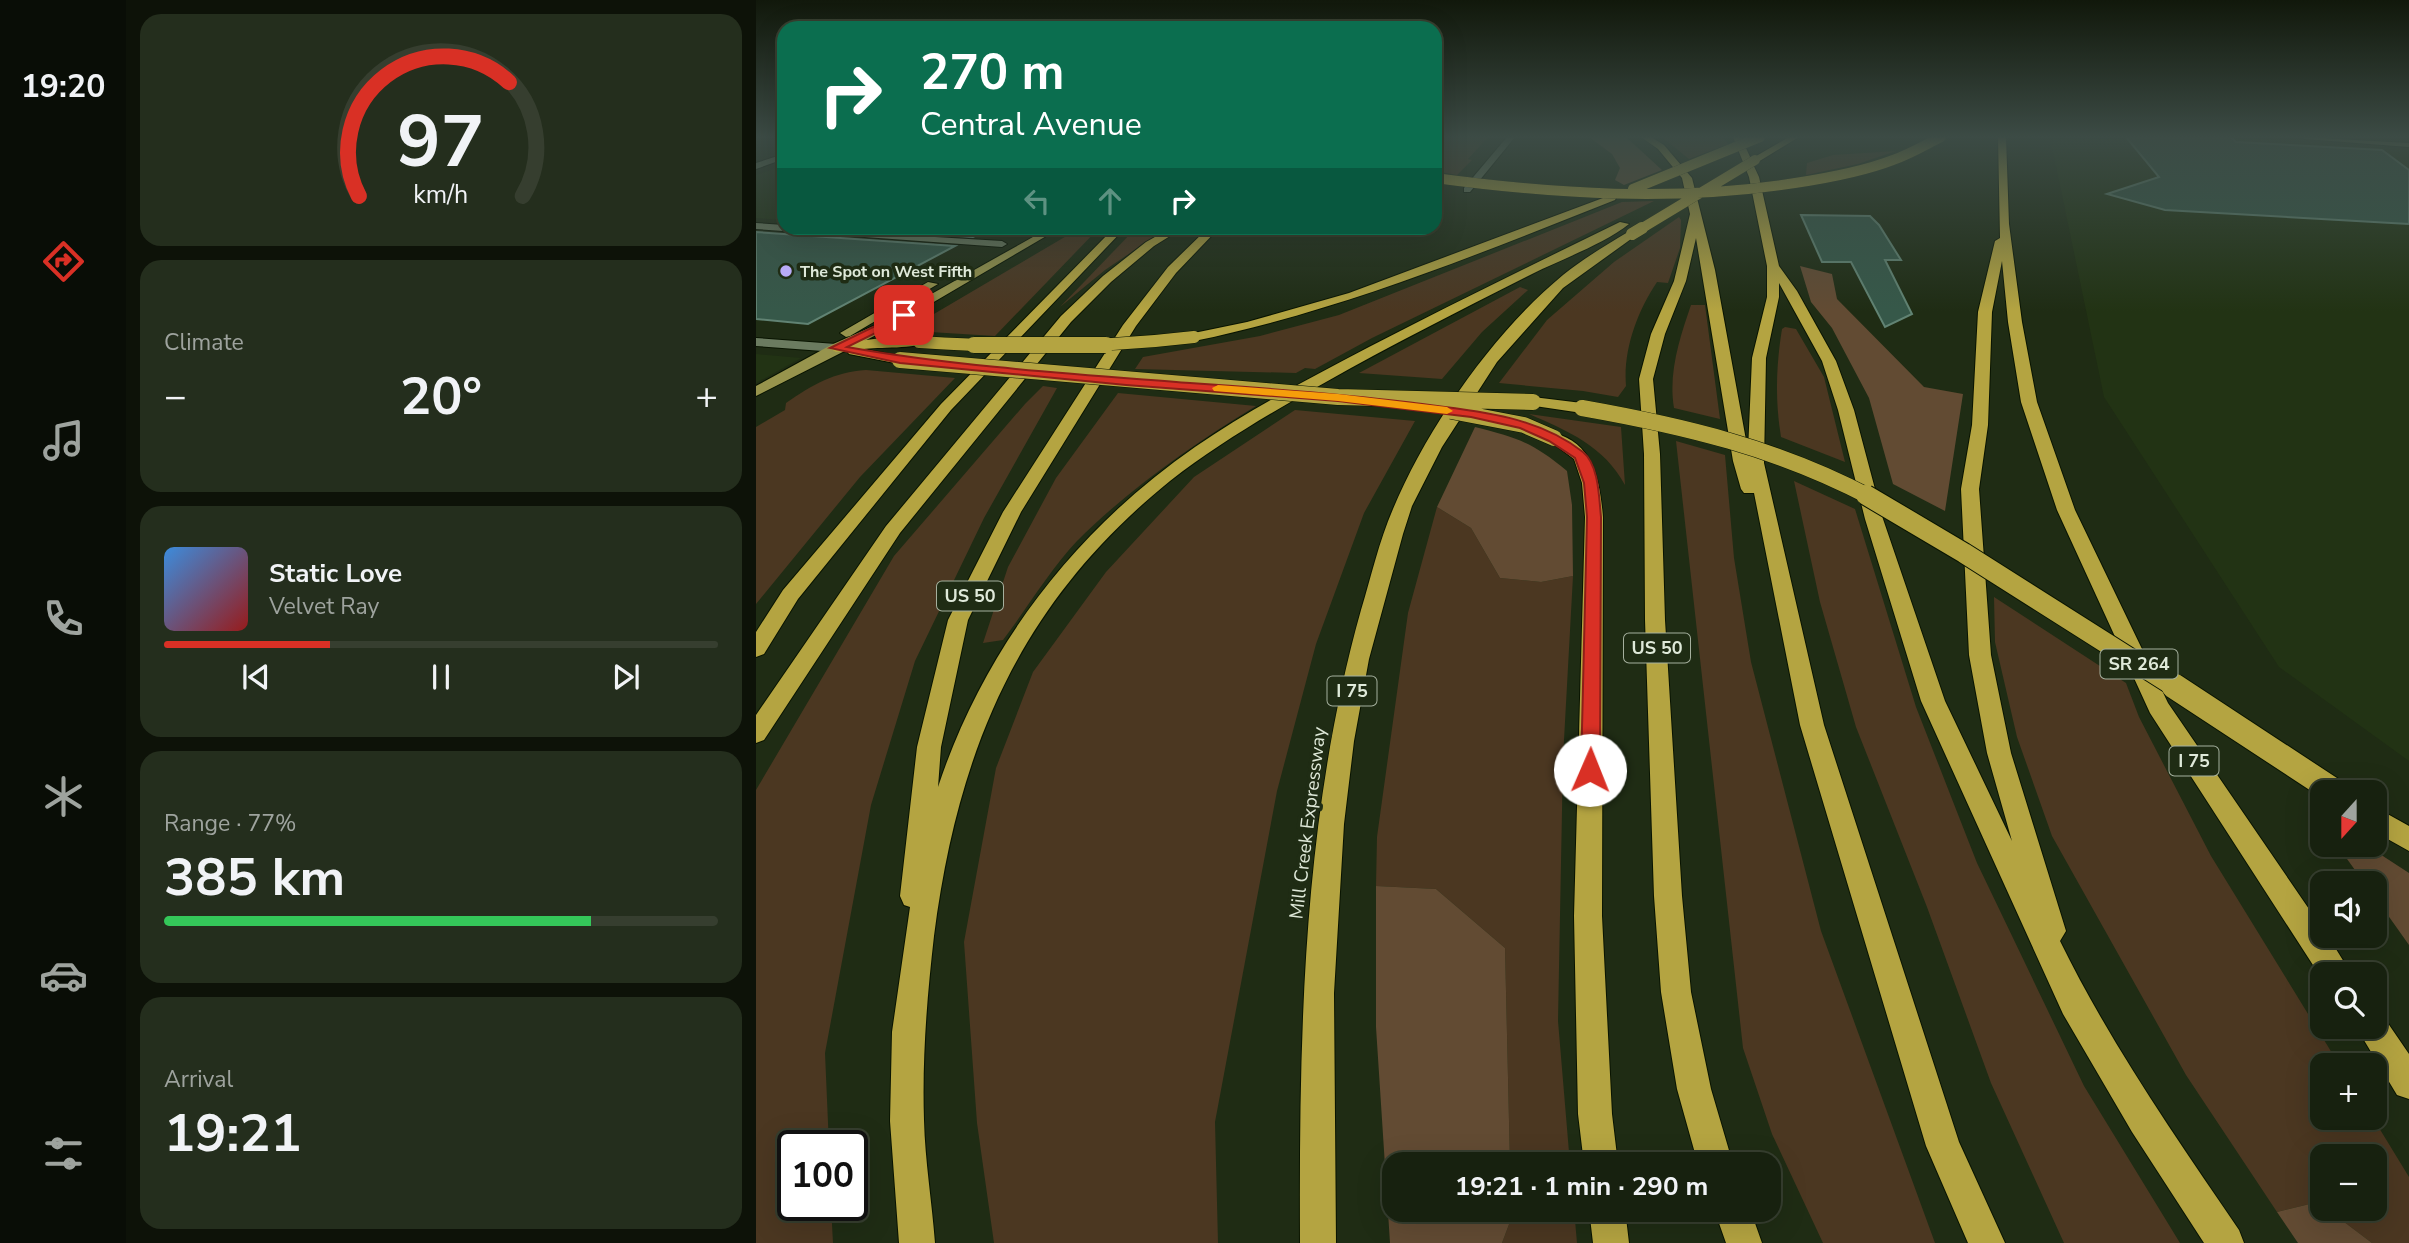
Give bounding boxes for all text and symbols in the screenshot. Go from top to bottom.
text: 270 m [920,39,1064,106]
icon: right [805,49,896,140]
text: 19:20 [21,65,105,108]
text: 97 [397,92,485,192]
text: Central Avenue [920,103,1142,146]
text: km/h [413,178,469,212]
icon: left [1018,182,1056,220]
icon: ahead [1091,182,1129,220]
icon: right [1164,182,1202,220]
icon: directions [39,237,88,286]
place label: The Spot on West Fifth [800,261,972,283]
marker: The Spot on West Fifth [778,263,794,279]
pin [874,285,934,345]
icon: arrive [885,296,923,334]
text: Climate [164,327,244,358]
text: 20° [400,361,482,432]
text: − [164,371,187,422]
text: + [695,371,718,422]
icon: music [39,416,88,465]
text: Static Love [269,556,402,591]
road number: US 50 [937,582,1003,610]
text: Velvet Ray [269,591,379,622]
icon: phone [39,594,88,643]
road number: US 50 [1624,634,1690,662]
road number: SR 264 [2100,650,2178,678]
icon: previous [237,658,275,696]
icon: pause [422,658,460,696]
icon: next [607,658,645,696]
road number: I 75 [1328,676,1376,706]
street label: Mill Creek Expressway [1283,725,1333,921]
position arrow [1553,733,1627,807]
road number: I 75 [2170,746,2218,776]
icon: climate [39,772,88,821]
north arrow [2310,780,2387,858]
map controls [2310,780,2387,1221]
text: Range · 77% [164,808,296,839]
text: 385 km [164,842,345,913]
button: sound [2310,871,2387,948]
icon: car [39,951,88,1000]
button: search [2310,962,2387,1039]
button: + [2310,1053,2387,1130]
text: Arrival [164,1064,233,1095]
text: 19:21 [164,1098,302,1169]
icon: filters [39,1129,88,1178]
speed limit sign: 100 [777,1130,868,1221]
button: − [2310,1144,2387,1221]
text: 19:21 · 1 min · 290 m [1455,1169,1708,1204]

